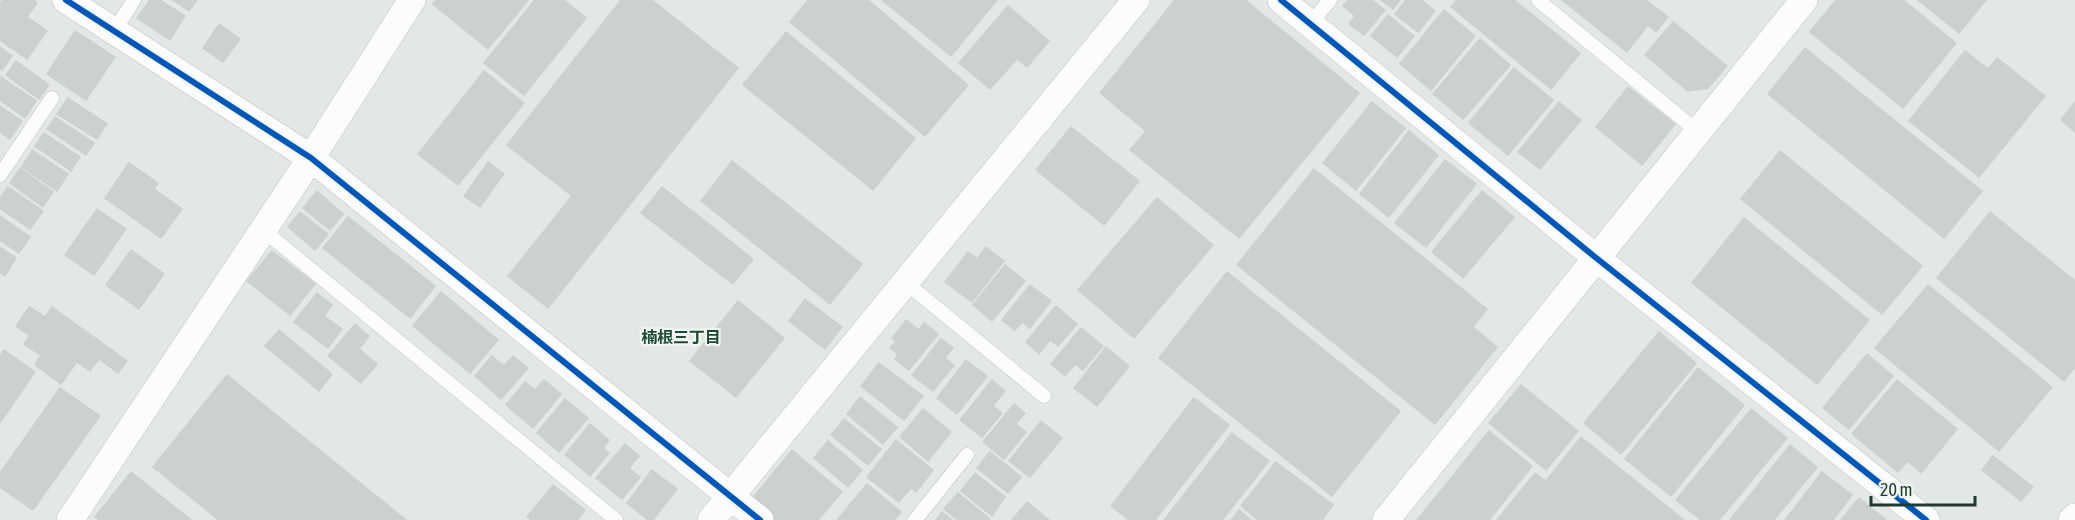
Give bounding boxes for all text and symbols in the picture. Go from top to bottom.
district label: 楠根三丁目 [641,328,721,346]
scale bar [1871,469,1974,507]
text: 20 m [1880,479,1912,500]

